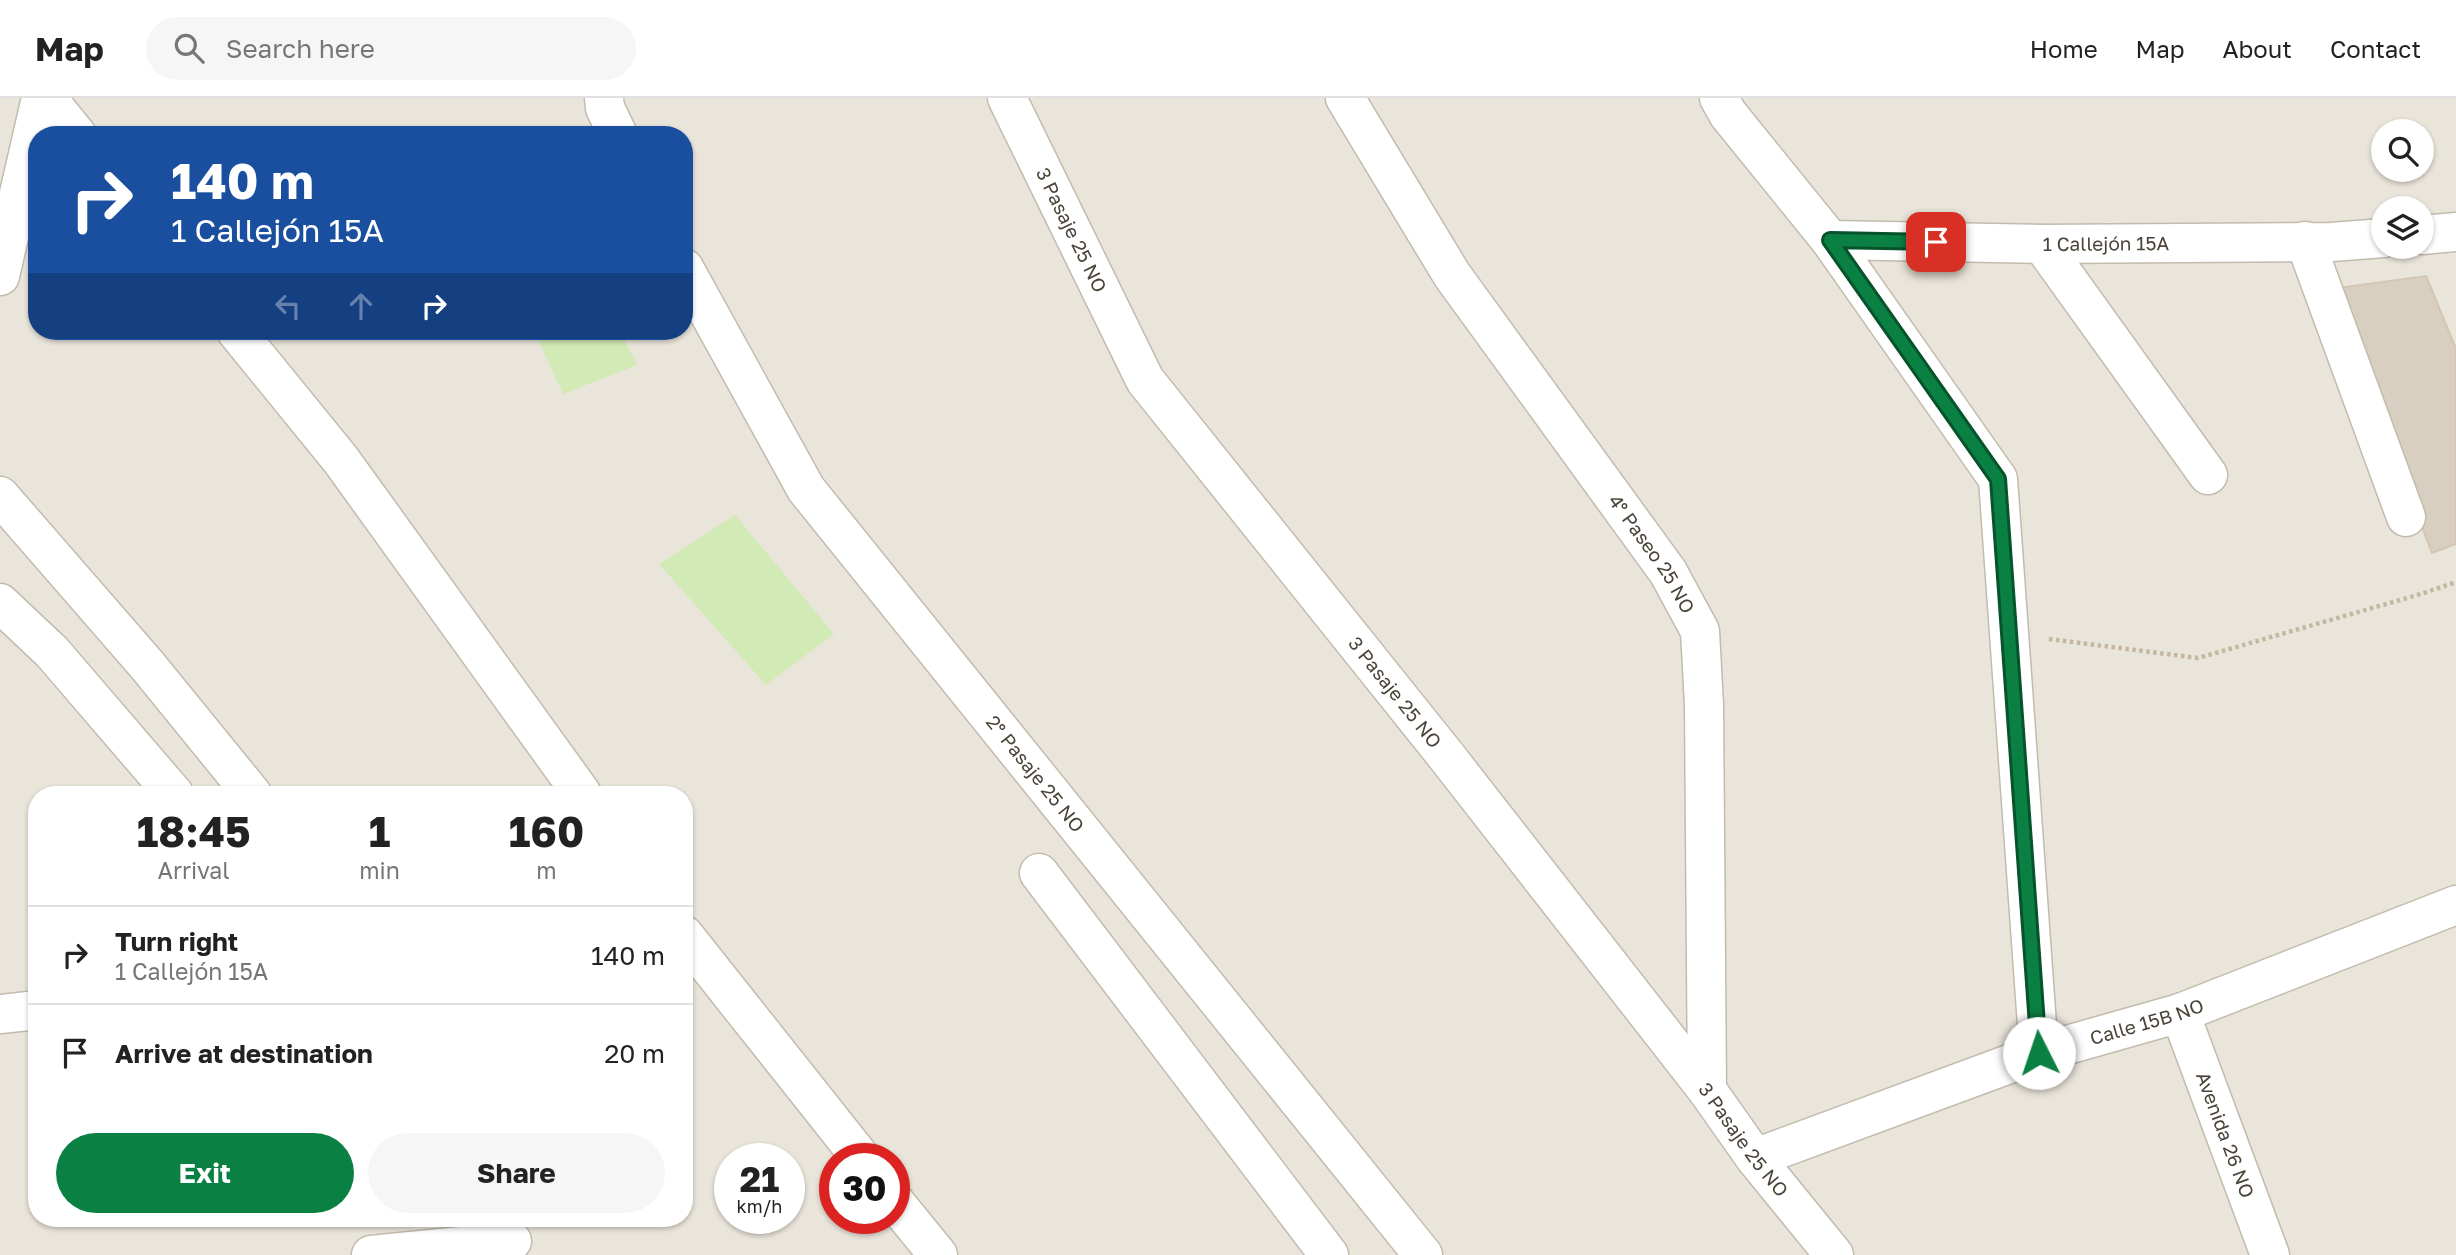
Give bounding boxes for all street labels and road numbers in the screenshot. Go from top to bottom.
street label: 3 Pasaje 25 NO [1032,164,1112,296]
street label: 1 Callejón 15A [2043,231,2170,255]
street label: 4° Paseo 25 NO [1604,489,1700,617]
street label: 3 Pasaje 25 NO [1344,632,1447,752]
street label: 2° Pasaje 25 NO [982,710,1090,836]
street label: Calle 15B NO [2087,993,2207,1049]
street label: Avenida 26 NO [2192,1068,2260,1201]
street label: 3 Pasaje 25 NO [1694,1078,1794,1201]

